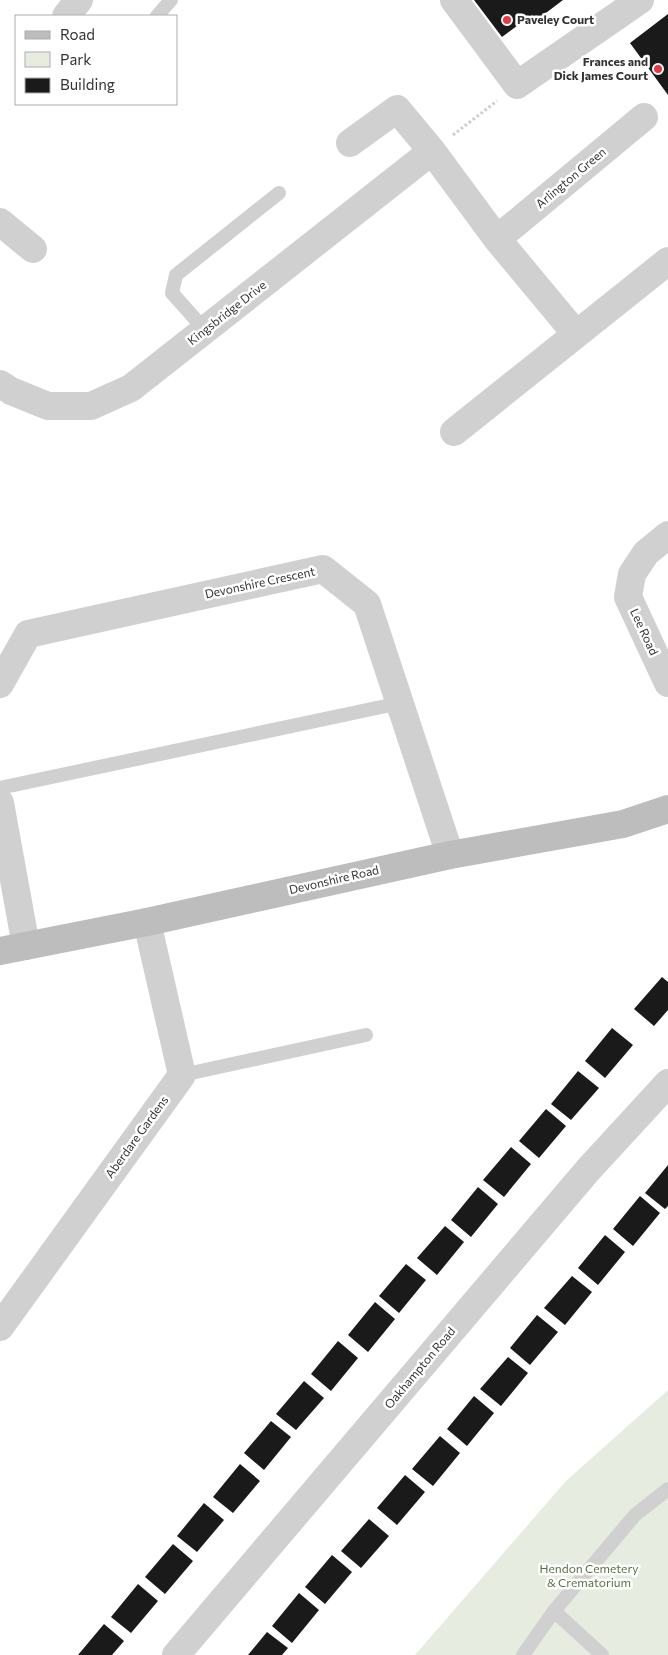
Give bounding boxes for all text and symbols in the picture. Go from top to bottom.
place label: Paveley Court [517,12,594,26]
marker: Paveley Court [501,14,513,26]
legend [15,15,178,105]
text: Road [60,25,95,43]
text: Park [60,50,91,68]
place label: Frances and Dick James Court [554,54,648,83]
marker: Frances and Dick James Court [652,63,664,75]
text: Building [60,75,115,93]
street label: Arlington Green [533,144,608,210]
street label: Kingsbridge Drive [184,277,268,347]
street label: Devonshire Crescent [203,563,316,601]
street label: Lee Road [628,606,662,657]
street label: Devonshire Road [288,862,380,896]
street label: Aberdare Gardens [102,1093,171,1180]
street label: Oakhampton Road [381,1324,458,1411]
park label: Hendon Cemetery & Crematorium [540,1561,638,1589]

